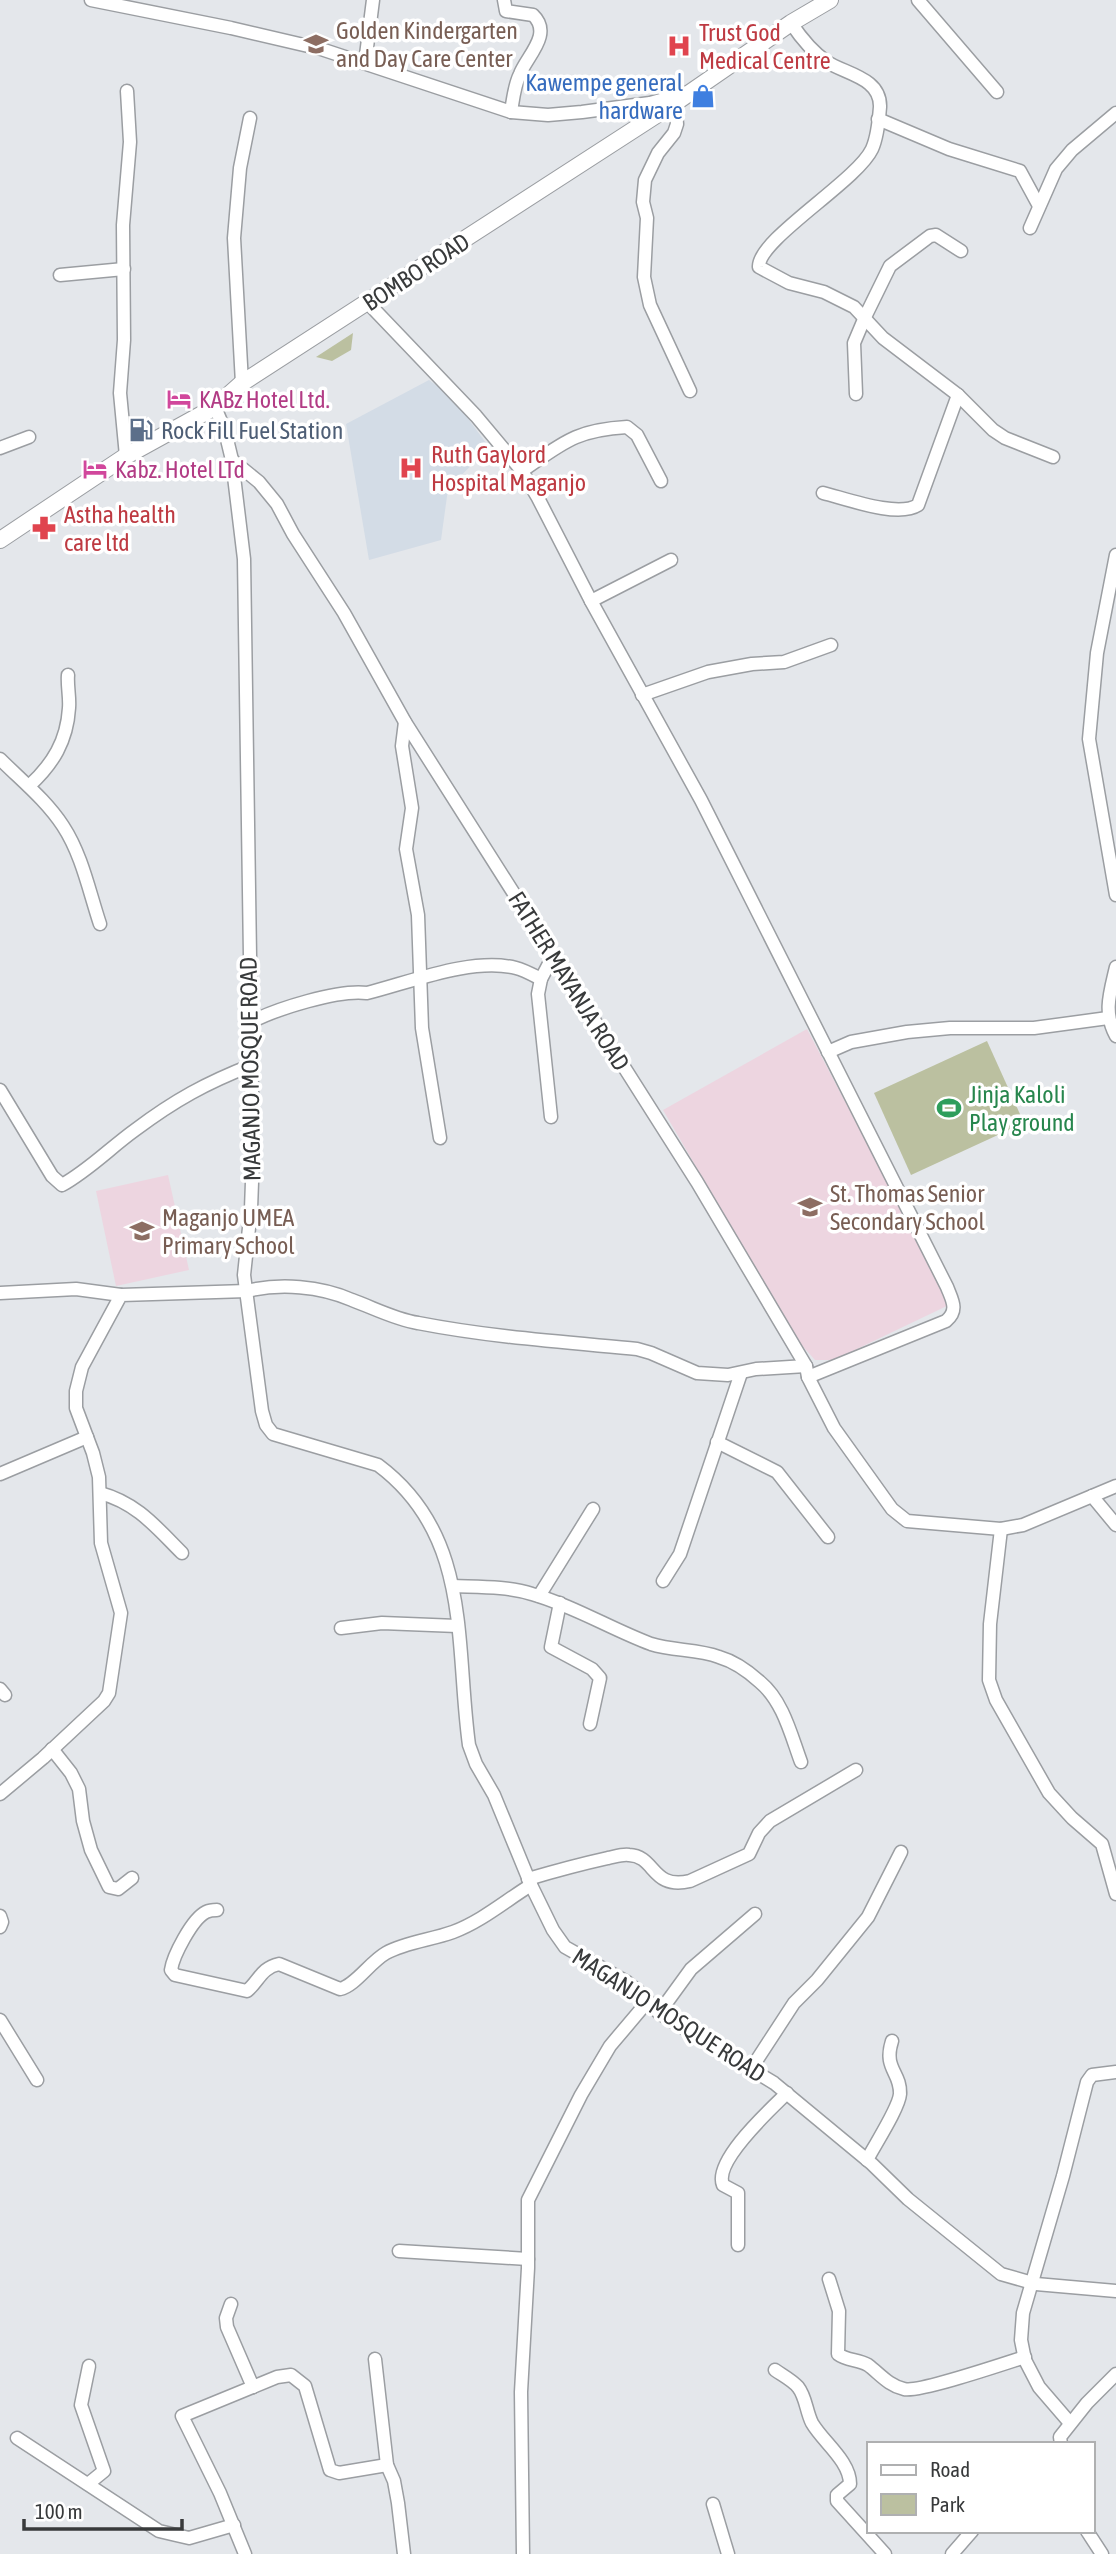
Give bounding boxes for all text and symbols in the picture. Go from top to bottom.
place label: Golden Kindergarten and Day Care Center [336,17,518,72]
place label: Trust God Medical Centre [699,19,831,74]
school or university icon: Golden Kindergarten and Day Care Center [302,30,330,58]
hospital icon: Trust God Medical Centre [665,32,693,60]
place label: Kawempe general hardware [525,69,684,124]
shop icon: Kawempe general hardware [689,82,717,110]
street label: BOMBO ROAD [358,228,474,316]
hotel icon: KABz Hotel Ltd. [165,385,193,413]
place label: KABz Hotel Ltd. [199,386,330,413]
fuel station icon: Rock Fill Fuel Station [127,416,155,444]
place label: Rock Fill Fuel Station [161,417,343,444]
place label: Ruth Gaylord Hospital Maganjo [431,441,586,496]
hospital icon: Ruth Gaylord Hospital Maganjo [397,454,425,482]
hotel icon: Kabz. Hotel LTd [81,455,109,483]
place label: Kabz. Hotel LTd [115,456,245,483]
place label: Astha health care ltd [64,501,176,556]
pharmacy icon: Astha health care ltd [30,514,58,542]
street label: FATHER MAYANJA ROAD [503,887,635,1075]
street label: MAGANJO MOSQUE ROAD [235,957,265,1181]
place label: Jinja Kaloli Play ground [969,1081,1075,1136]
sports icon: Jinja Kaloli Play ground [935,1094,963,1122]
place label: St. Thomas Senior Secondary School [830,1180,986,1235]
school or university icon: St. Thomas Senior Secondary School [796,1193,824,1221]
place label: Maganjo UMEA Primary School [162,1204,295,1259]
school or university icon: Maganjo UMEA Primary School [128,1217,156,1245]
street label: MAGANJO MOSQUE ROAD [568,1943,770,2087]
legend [867,2442,1095,2533]
text: Road [930,2457,970,2481]
scale bar [24,2488,182,2532]
text: Park [930,2492,965,2516]
text: 100 m [35,2499,83,2523]

